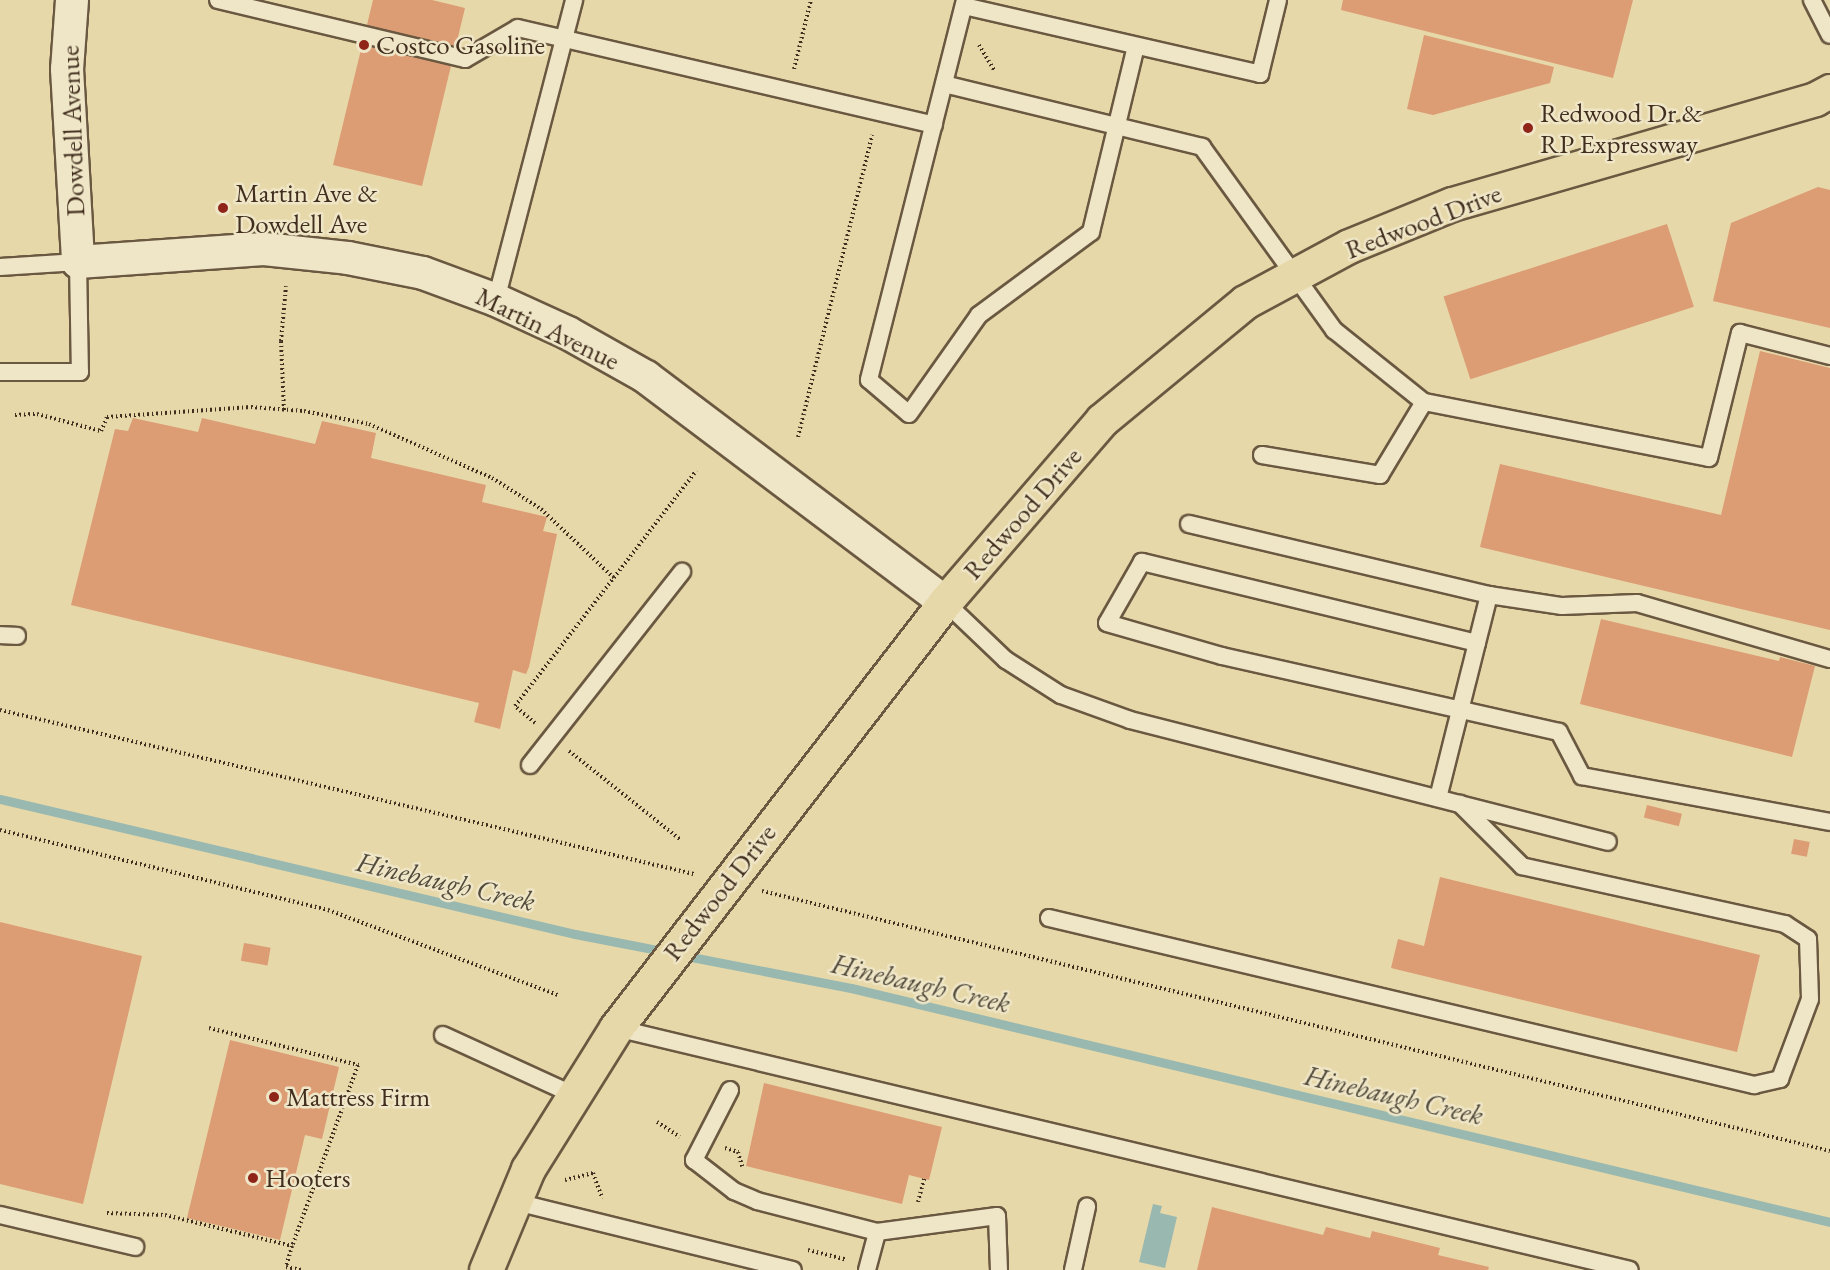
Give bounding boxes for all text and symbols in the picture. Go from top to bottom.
place label: Costco Gasoline [376,29,545,61]
marker: Costco Gasoline [357,38,371,52]
street label: Dowdell Avenue [53,45,91,217]
place label: Redwood Dr & RP Expressway [1540,96,1702,159]
marker: Redwood Dr & RP Expressway [1521,121,1535,135]
place label: Martin Ave & Dowdell Ave [235,176,378,239]
street label: Redwood Drive [1340,176,1506,266]
marker: Martin Ave & Dowdell Ave [216,201,230,215]
street label: Martin Avenue [471,279,625,377]
street label: Redwood Drive [956,440,1088,586]
street label: Redwood Drive [656,817,782,967]
water label: Hinebaugh Creek [353,844,539,918]
water label: Hinebaugh Creek [828,946,1014,1020]
water label: Hinebaugh Creek [1301,1058,1487,1132]
place label: Mattress Firm [286,1081,430,1113]
marker: Mattress Firm [267,1090,281,1104]
place label: Hooters [265,1162,350,1194]
marker: Hooters [246,1171,260,1185]

